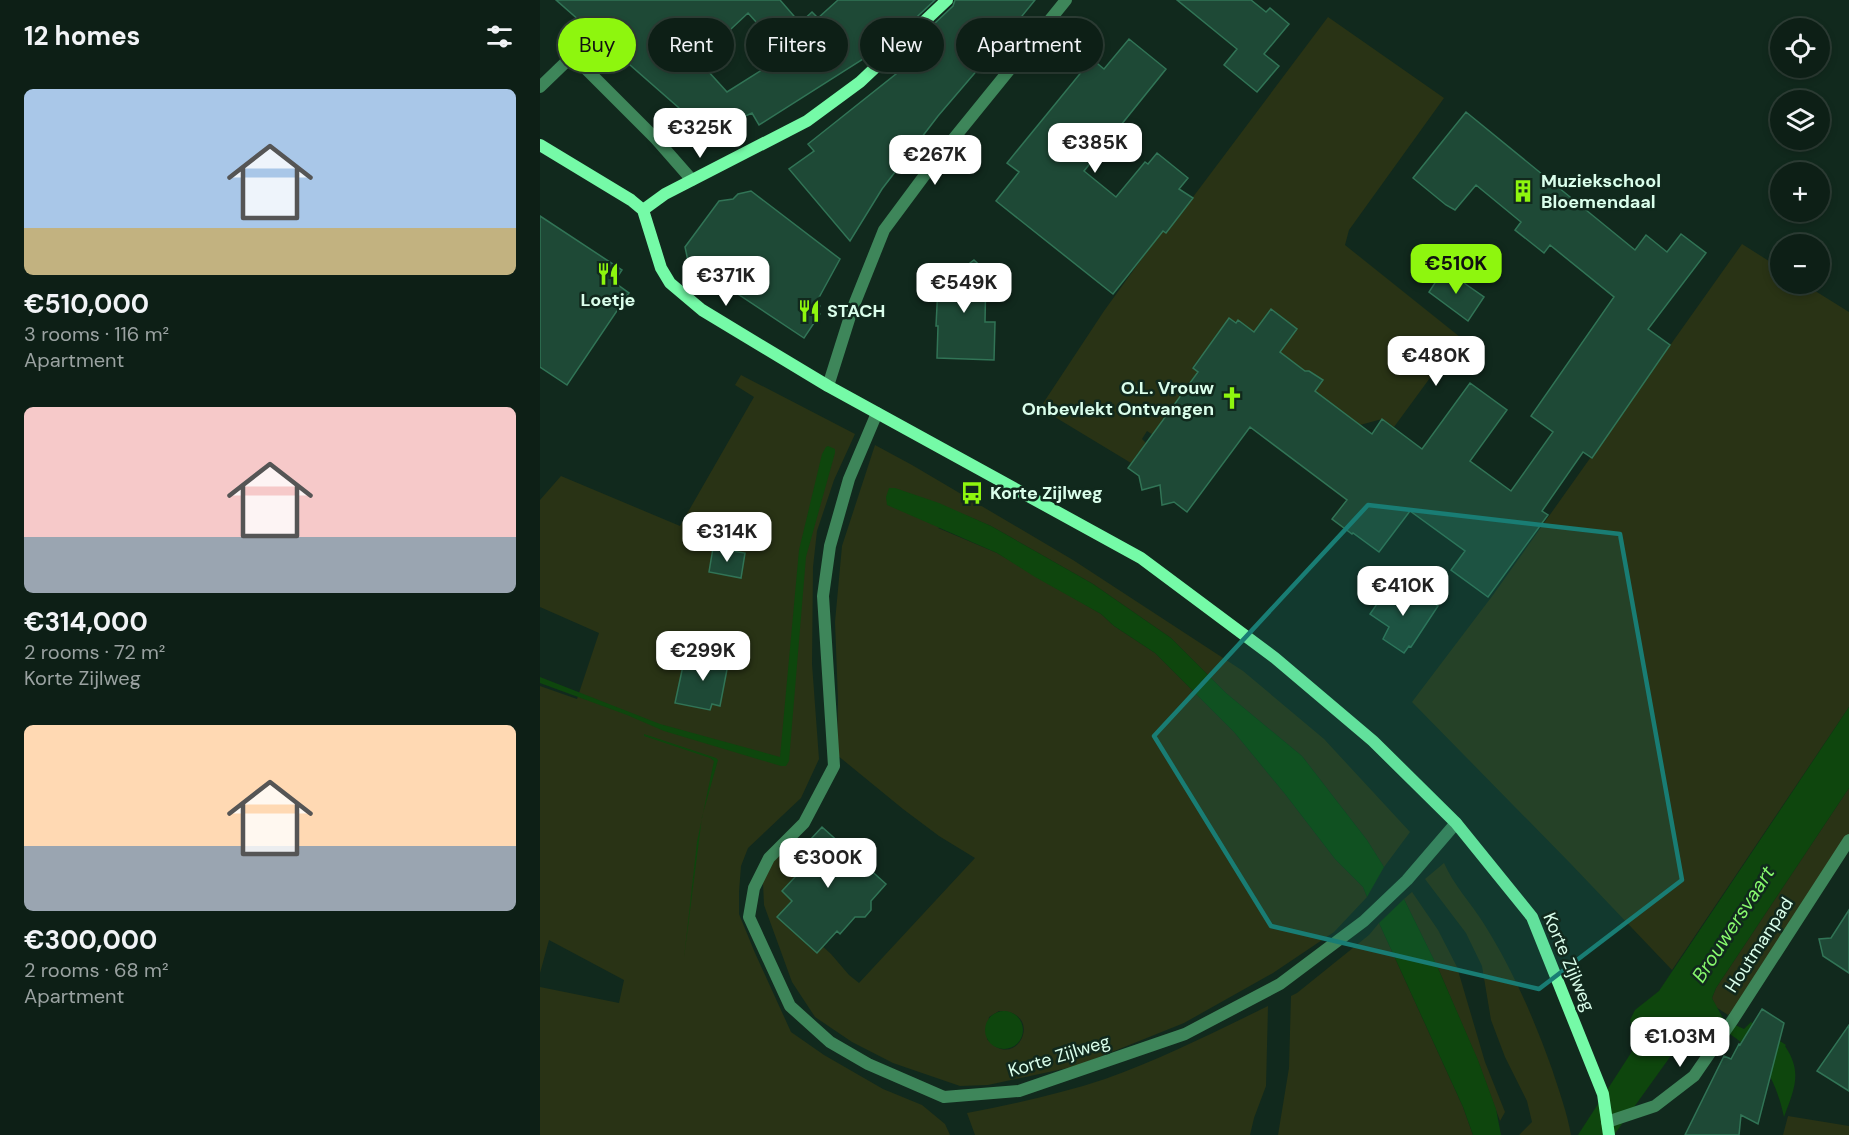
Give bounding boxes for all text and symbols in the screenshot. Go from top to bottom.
chip: Buy [558,18,636,72]
chip: Rent [648,18,734,72]
chip: Filters [746,18,848,72]
chip: New [860,18,944,72]
chip: Apartment [956,18,1103,72]
map controls [1770,18,1830,294]
button: locate [1770,18,1830,78]
text: 12 homes [24,19,140,53]
icon: filters [483,20,516,53]
button: layers [1770,90,1830,150]
pin: €325K [658,108,742,159]
text: €325K [668,114,732,140]
pin: €385K [1053,123,1137,174]
icon: home [216,128,324,236]
text: €385K [1062,129,1128,155]
pin: €267K [893,135,977,186]
text: €267K [903,141,967,167]
button: + [1770,162,1830,222]
place label: Muziekschool Bloemendaal [1541,169,1661,214]
building icon: Muziekschool Bloemendaal [1510,178,1536,204]
button: − [1770,234,1830,294]
pin: €510K [1414,244,1498,295]
text: €510K [1425,250,1487,276]
pin: €371K [684,256,768,307]
restaurant icon: Loetje [595,261,621,287]
text: €371K [696,262,756,288]
pin: €549K [922,263,1006,314]
text: €549K [931,269,998,295]
text: €510,000 [24,287,149,321]
place label: Loetje [581,288,636,312]
restaurant icon: STACH [796,298,822,324]
place label: STACH [827,299,885,323]
text: 3 rooms · 116 m² [24,321,169,347]
pin: €480K [1394,336,1478,387]
text: €480K [1402,342,1470,368]
text: Apartment [24,347,124,373]
place label: O.L. Vrouw Onbevlekt Ontvangen [1022,376,1214,421]
church icon: O.L. Vrouw Onbevlekt Ontvangen [1219,385,1245,411]
icon: home [216,446,324,554]
bus stop icon: Korte Zijlweg [959,480,985,506]
place label: Korte Zijlweg [990,481,1103,505]
pin: €314K [685,512,769,563]
text: €314K [696,518,758,544]
pin: €410K [1361,566,1445,617]
text: €410K [1371,572,1435,598]
text: €314,000 [24,605,148,639]
pin: €299K [661,631,745,682]
text: €299K [670,637,736,663]
text: 2 rooms · 72 m² [24,639,165,665]
text: Korte Zijlweg [24,665,141,691]
icon: home [216,764,324,872]
pin: €300K [786,838,870,889]
text: €300K [793,844,863,870]
water label: Brouwersvaart [1686,861,1780,987]
street label: Houtmanpad [1719,893,1799,997]
street label: Korte Zijlweg [1537,909,1601,1015]
text: €300,000 [24,923,157,957]
text: 2 rooms · 68 m² [24,957,169,983]
text: Apartment [24,983,124,1009]
pin: €1.03M [1631,1017,1729,1068]
text: €1.03M [1644,1023,1716,1049]
street label: Korte Zijlweg [1005,1029,1113,1083]

